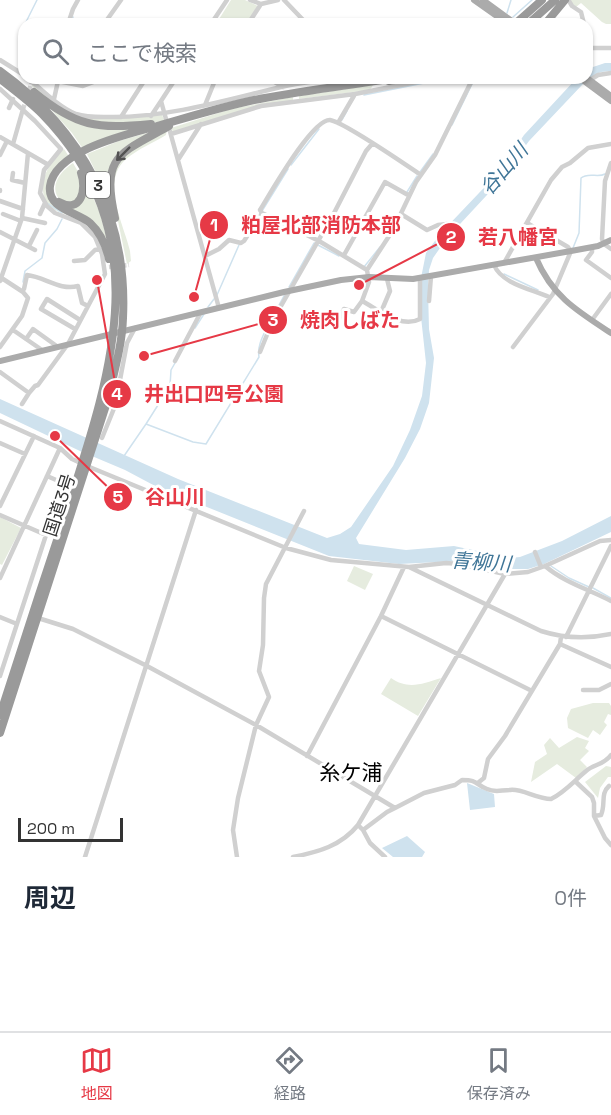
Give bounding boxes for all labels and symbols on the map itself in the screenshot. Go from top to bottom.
water label: 谷山川 [475,136,535,200]
one-way arrow [116,147,131,161]
road number: 3 [86,172,110,198]
callout: 粕屋北部消防本部 [199,206,413,244]
text: 粕屋北部消防本部 [241,212,401,238]
text: 1 [210,213,218,236]
callout: 若八幡宮 [436,218,570,256]
text: 若八幡宮 [478,224,558,250]
text: 2 [446,225,457,248]
callout: 焼肉しばた [258,301,412,339]
text: 焼肉しばた [300,307,400,333]
text: 3 [268,308,279,331]
callout: 井出口四号公園 [102,375,296,413]
text: 井出口四号公園 [144,381,284,407]
text: 4 [111,382,123,405]
street label: 国道3号 [38,471,80,539]
callout: 谷山川 [103,478,217,516]
text: 谷山川 [145,484,205,510]
text: 5 [113,485,124,508]
water label: 青柳川 [450,547,514,577]
district label: 糸ケ浦 [320,759,383,786]
scale bar [18,815,123,842]

